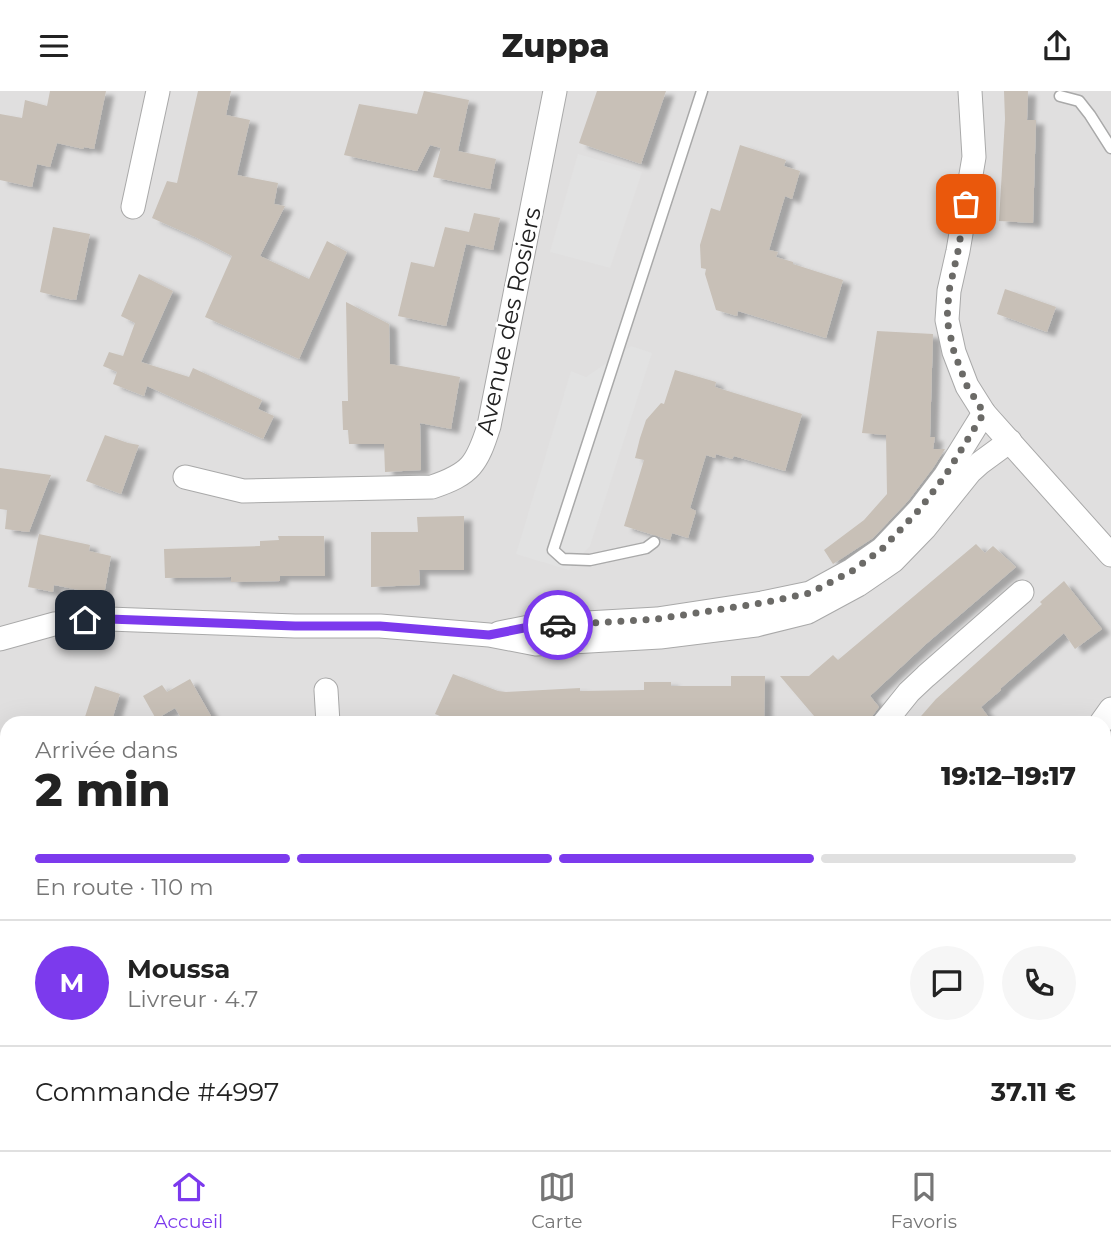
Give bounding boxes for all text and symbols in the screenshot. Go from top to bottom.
text: Zuppa [501,26,610,65]
icon: menu [35,27,73,65]
icon: share [1038,27,1076,65]
pin [936,174,996,234]
icon: bag [947,185,985,223]
street label: Avenue des Rosiers [470,204,547,437]
pin [55,590,115,650]
courier [523,590,593,660]
icon: home [66,601,104,639]
icon: car [539,606,577,644]
text: Arrivée dans [35,736,178,764]
text: 19:12–19:17 [941,760,1076,792]
text: 2 min [35,761,170,818]
text: En route · 110 m [35,873,214,901]
button: chat [910,946,984,1020]
button: phone [1002,946,1076,1020]
text: Moussa [127,953,230,985]
text: M [60,967,84,999]
text: Livreur · 4.7 [127,985,258,1013]
text: Commande #4997 [35,1076,279,1108]
text: 37.11 € [991,1076,1076,1108]
tab: Accueil [154,1168,223,1233]
tab: Carte [531,1168,583,1233]
tab: Favoris [891,1168,957,1233]

